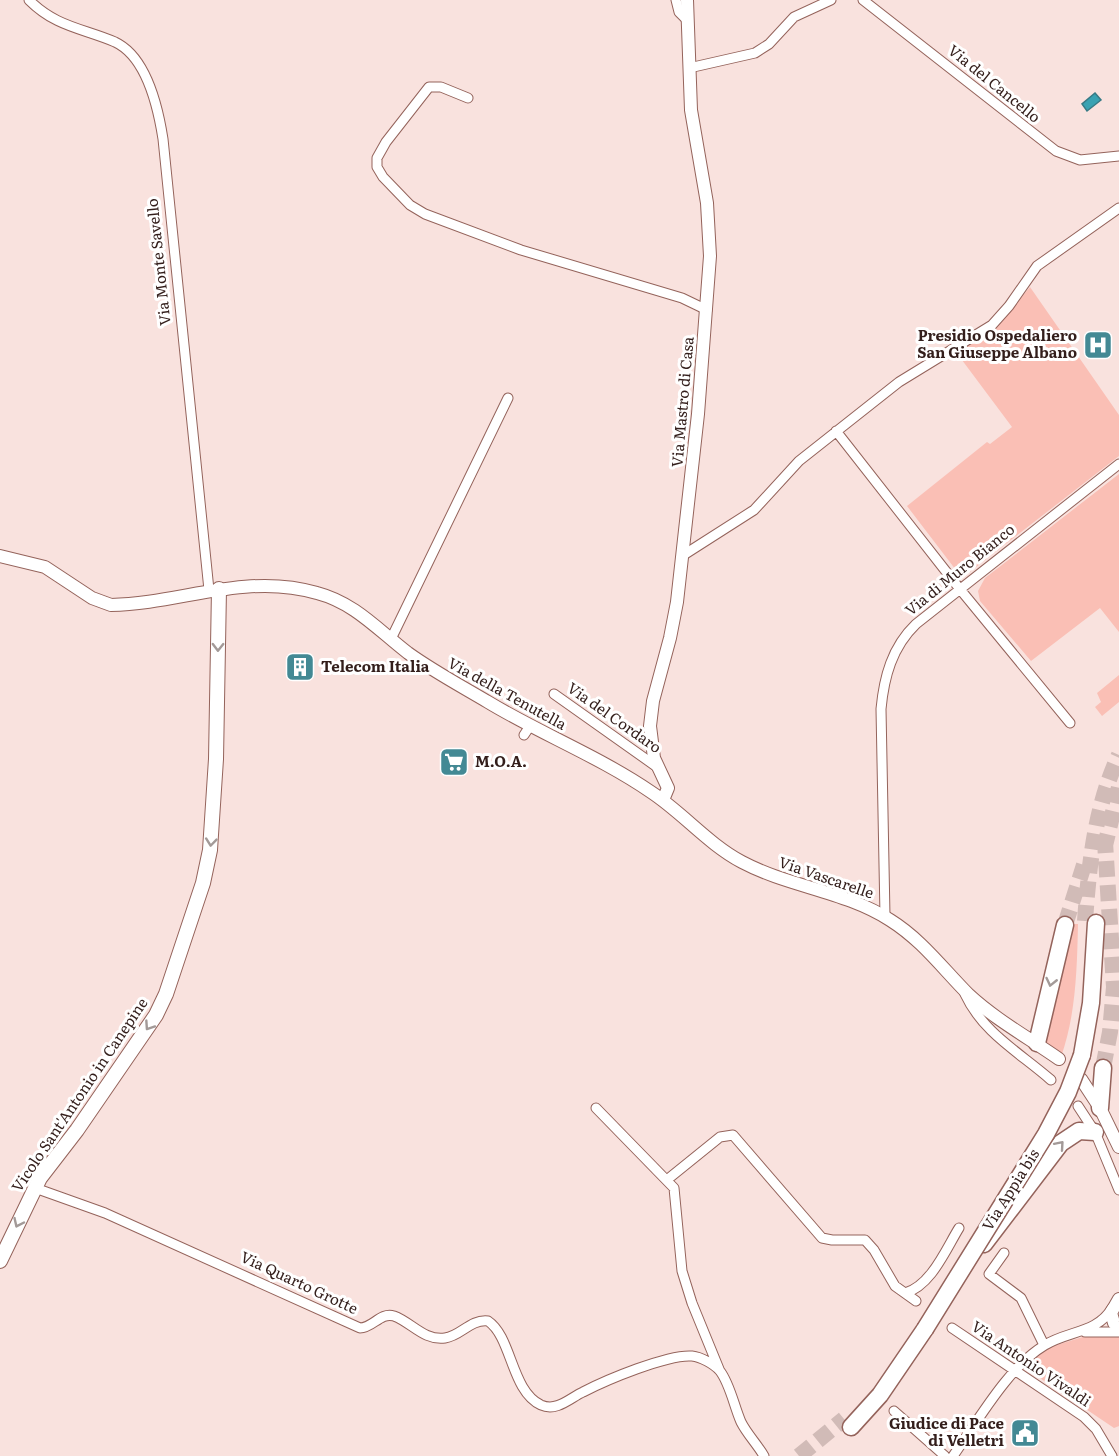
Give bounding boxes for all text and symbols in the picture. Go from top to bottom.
street label: Via del Cancello [944,38,1046,128]
street label: Via Monte Savello [139,197,176,327]
place label: Presidio Ospedaliero San Giuseppe Albano [917,323,1077,363]
hospital icon: Presidio Ospedaliero San Giuseppe Albano [1082,329,1114,361]
street label: Via Mastro di Casa [664,335,699,468]
street label: Via di Muro Bianco [899,517,1019,620]
one-way arrow [212,643,224,652]
street label: Via della Tenutella [444,650,572,735]
building icon: Telecom Italia [284,651,316,683]
place label: Telecom Italia [321,654,430,677]
street label: Via del Cordaro [563,676,667,758]
supermarket icon: M.O.A. [438,746,470,778]
place label: M.O.A. [475,749,527,772]
one-way arrow [205,837,218,847]
street label: Via Vascarelle [776,850,877,904]
one-way arrow [1046,976,1059,986]
street label: Vicolo Sant'Antonio in Canepine [5,992,153,1196]
one-way arrow [145,1019,156,1030]
one-way arrow [1053,1141,1064,1152]
street label: Via Appia bis [975,1144,1044,1235]
one-way arrow [13,1216,25,1227]
street label: Via Quarto Grotte [237,1244,362,1319]
street label: Via Antonio Vivaldi [968,1314,1096,1411]
place label: Giudice di Pace di Velletri [889,1411,1005,1451]
public building icon: Giudice di Pace di Velletri [1009,1417,1041,1449]

